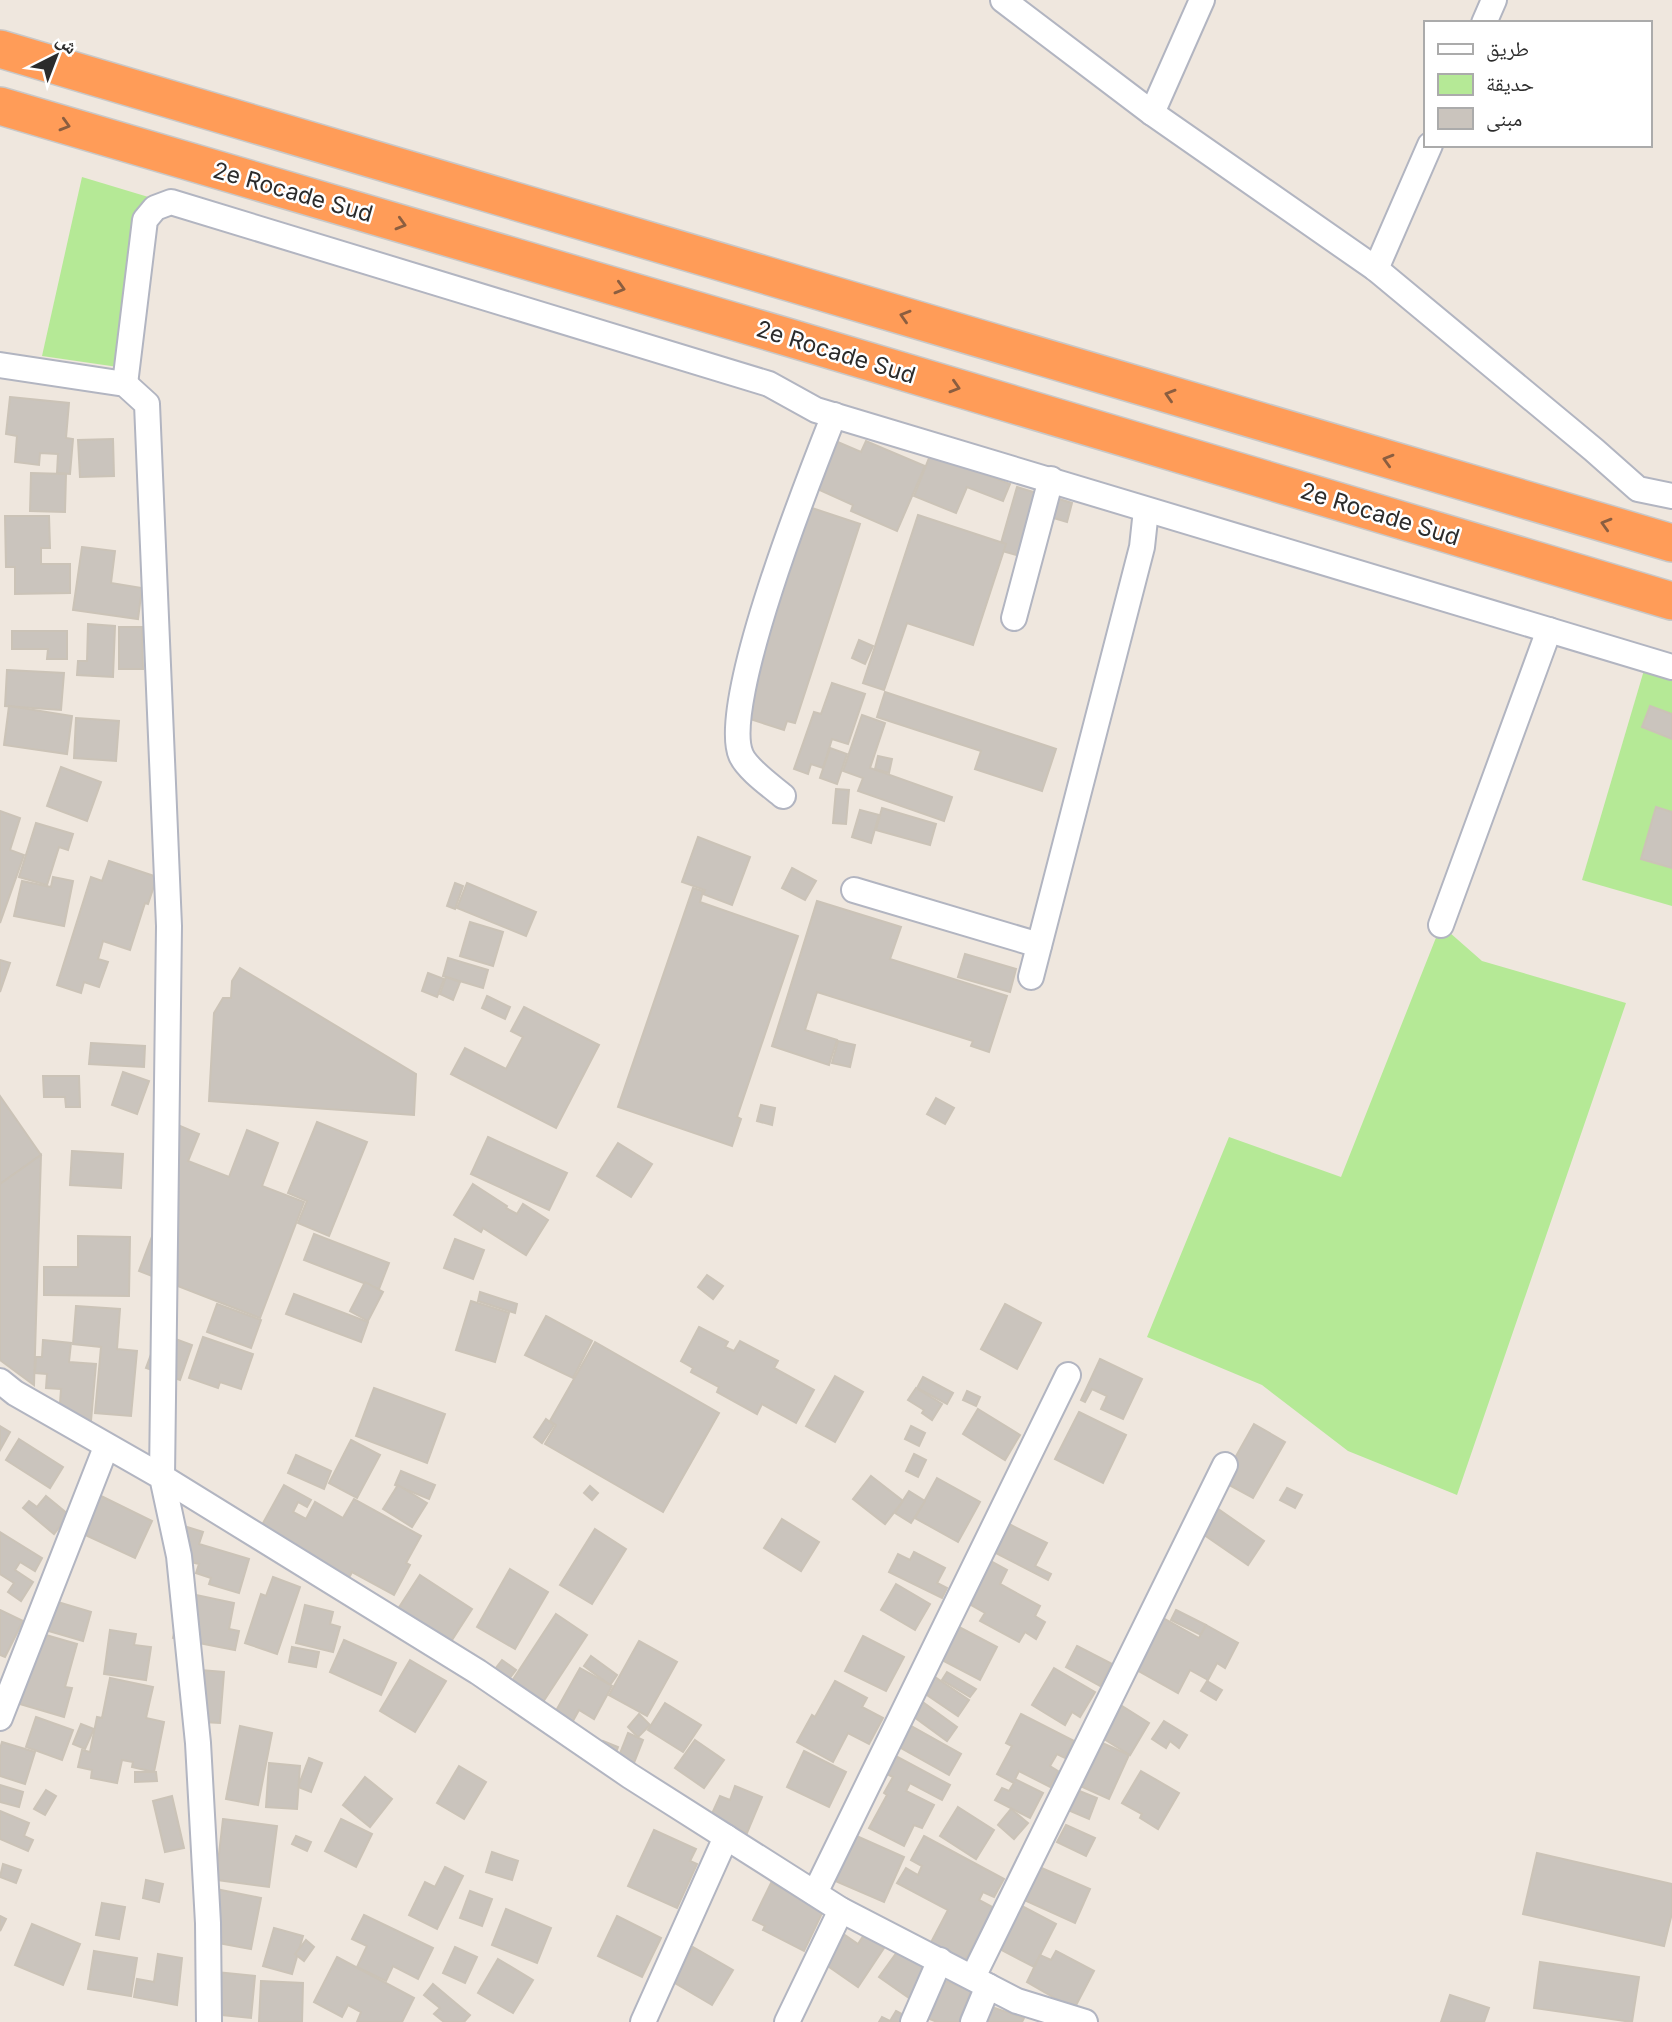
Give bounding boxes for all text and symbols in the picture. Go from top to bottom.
north arrow [21,21,91,91]
legend [1424,21,1651,147]
text: ش [52,28,82,59]
text: طريق [1486,36,1529,62]
text: حديقة [1486,71,1534,96]
text: مبنى [1486,106,1522,132]
one-way arrow [59,117,71,132]
street label: 2e Rocade Sud [210,156,376,228]
one-way arrow [395,215,407,230]
one-way arrow [613,279,625,294]
one-way arrow [899,310,911,325]
street label: 2e Rocade Sud [753,315,919,389]
one-way arrow [949,379,961,394]
one-way arrow [1164,389,1176,404]
one-way arrow [1382,454,1394,469]
street label: 2e Rocade Sud [1297,477,1463,551]
one-way arrow [1601,518,1613,532]

